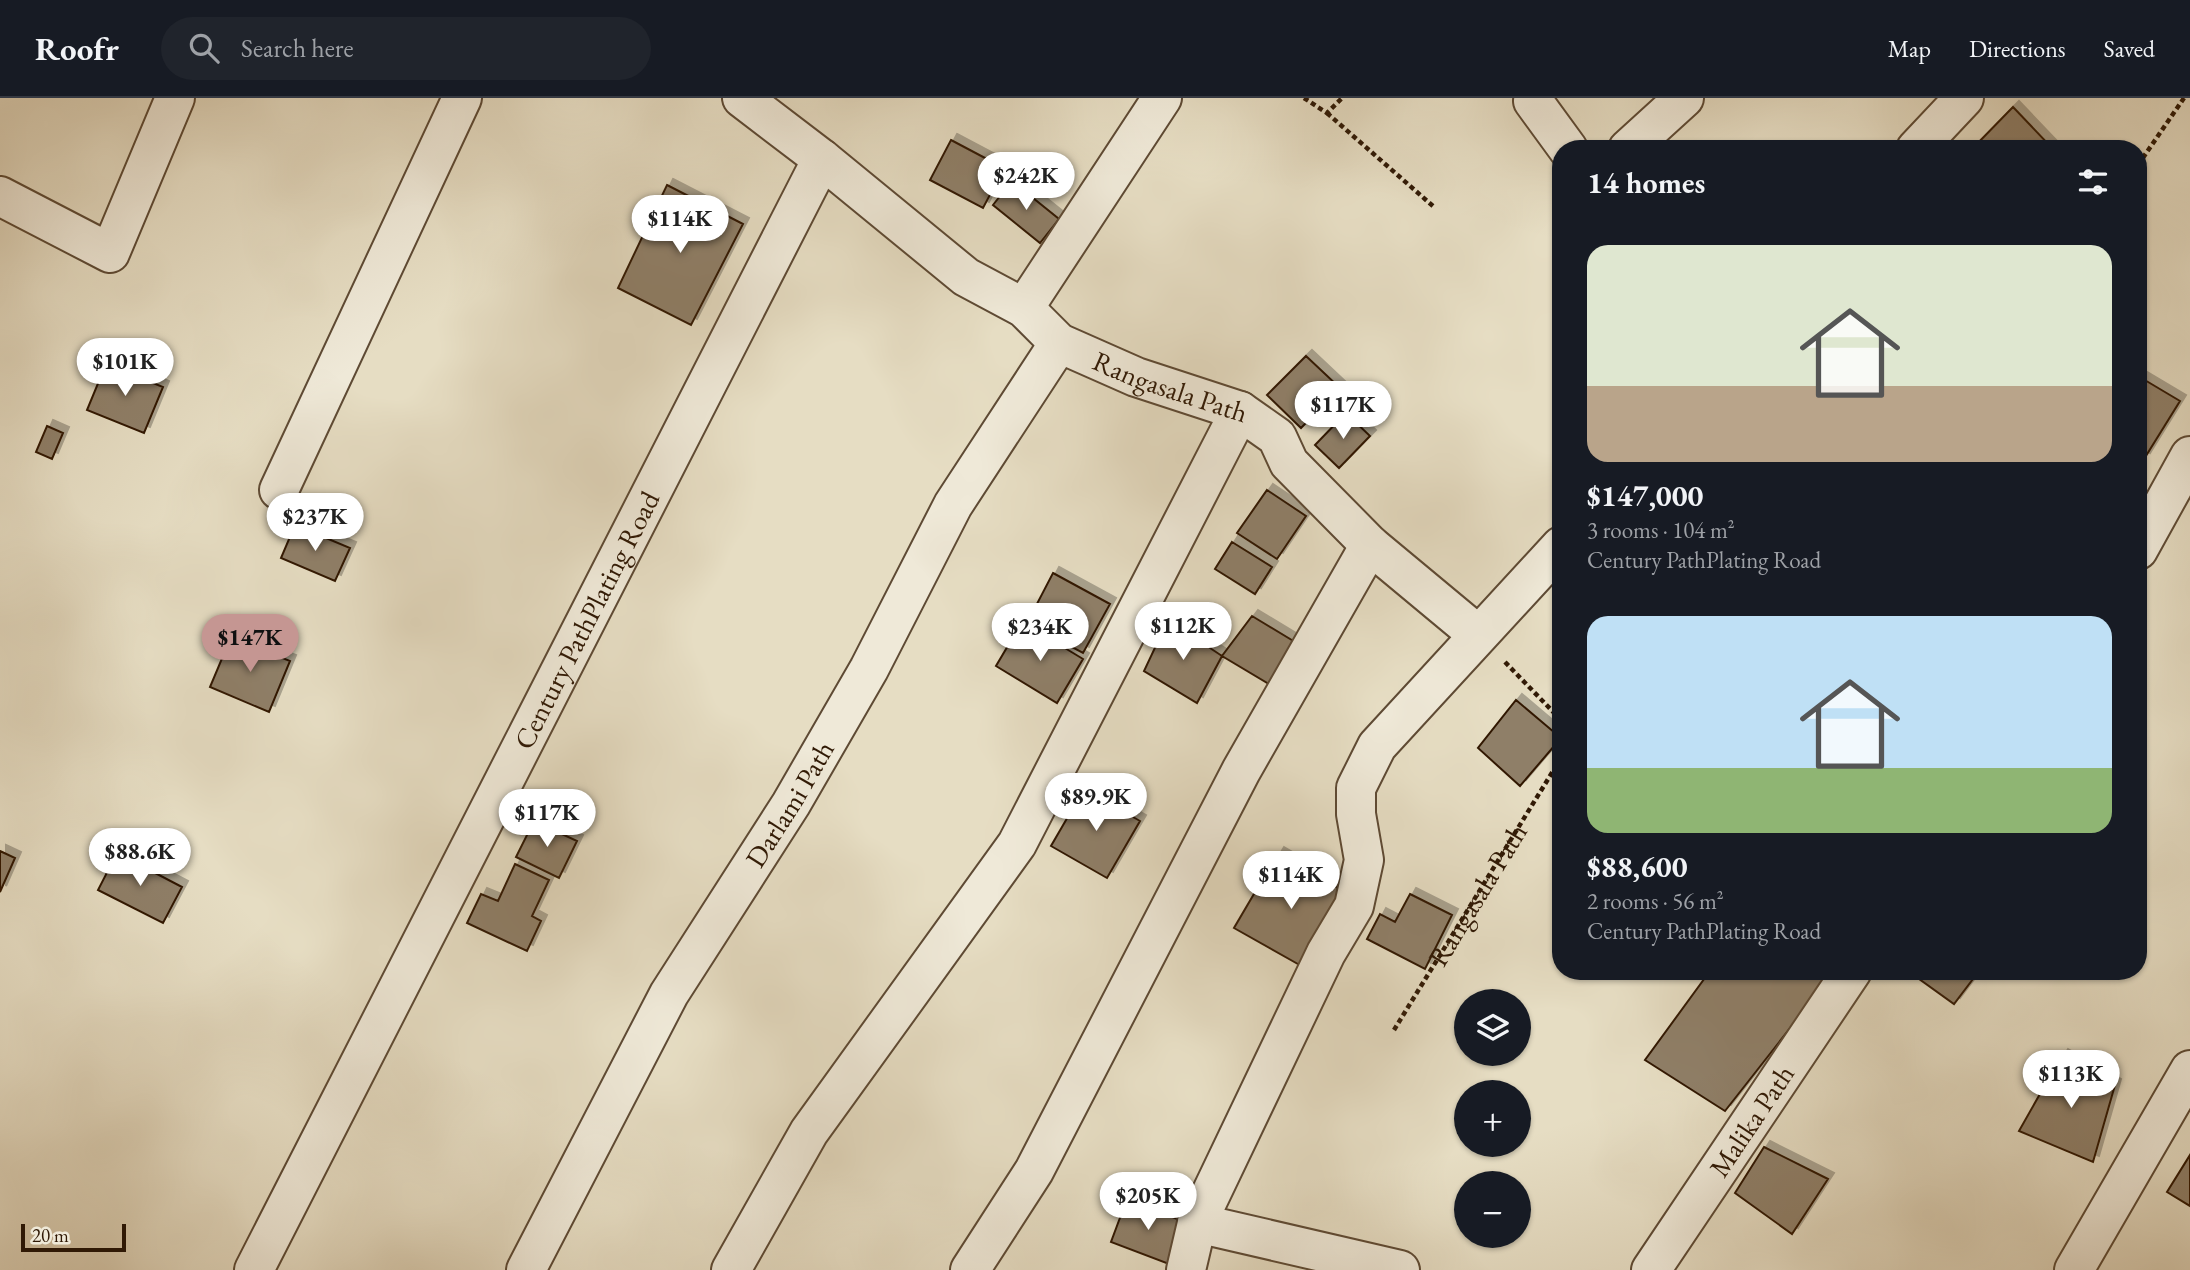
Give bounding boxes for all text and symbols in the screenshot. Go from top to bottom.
search box [161,17,651,80]
text: Roofr [35,27,119,70]
icon: search [185,29,223,67]
text: Search here [241,31,354,65]
text: Map [1888,33,1931,64]
text: Directions [1969,33,2066,64]
text: Saved [2104,33,2155,64]
pin: $242K [977,152,1075,212]
text: $242K [994,160,1058,190]
text: 14 homes [1587,163,1705,202]
icon: filters [2074,163,2112,201]
pin: $114K [631,195,729,255]
text: $114K [648,203,712,233]
icon: home [1787,290,1913,416]
pin: $101K [76,338,174,398]
street label: Rangasala Path [1088,342,1252,430]
text: $101K [93,346,157,376]
pin: $117K [1294,382,1392,441]
text: $117K [1311,389,1375,419]
text: $147,000 [1587,476,1703,515]
street label: Century PathPlating Road [505,484,668,755]
pin: $237K [266,494,364,553]
text: $237K [283,501,347,531]
text: 3 rooms · 104 m² [1587,515,1735,545]
text: Century PathPlating Road [1587,545,1821,575]
pin: $112K [1134,602,1232,662]
pin: $234K [991,603,1089,663]
text: $112K [1151,610,1215,640]
text: $234K [1008,611,1072,641]
pin: $147K [201,614,299,674]
text: $147K [218,622,282,652]
icon: home [1787,661,1913,787]
street label: Darlami Path [737,734,842,874]
pin: $89.9K [1039,774,1153,833]
text: $89.9K [1061,781,1131,811]
pin: $117K [498,790,596,849]
text: $117K [515,797,579,827]
street label: Rangasala Path [1420,816,1535,973]
pin: $88.6K [83,828,197,888]
text: $88.6K [105,836,175,866]
text: $88,600 [1587,847,1688,886]
pin: $114K [1242,852,1340,911]
text: $114K [1259,859,1323,889]
text: 2 rooms · 56 m² [1587,886,1724,916]
text: Century PathPlating Road [1587,916,1821,946]
map controls [1454,989,1531,1248]
button: layers [1454,989,1531,1066]
pin: $113K [2022,1051,2120,1110]
street label: Malika Path [1701,1058,1802,1184]
text: $113K [2039,1058,2103,1088]
button: + [1454,1080,1531,1157]
button: − [1454,1171,1531,1248]
pin: $205K [1099,1172,1197,1232]
text: $205K [1116,1180,1180,1210]
scale bar [21,1221,126,1253]
text: 20 m [32,1223,69,1248]

